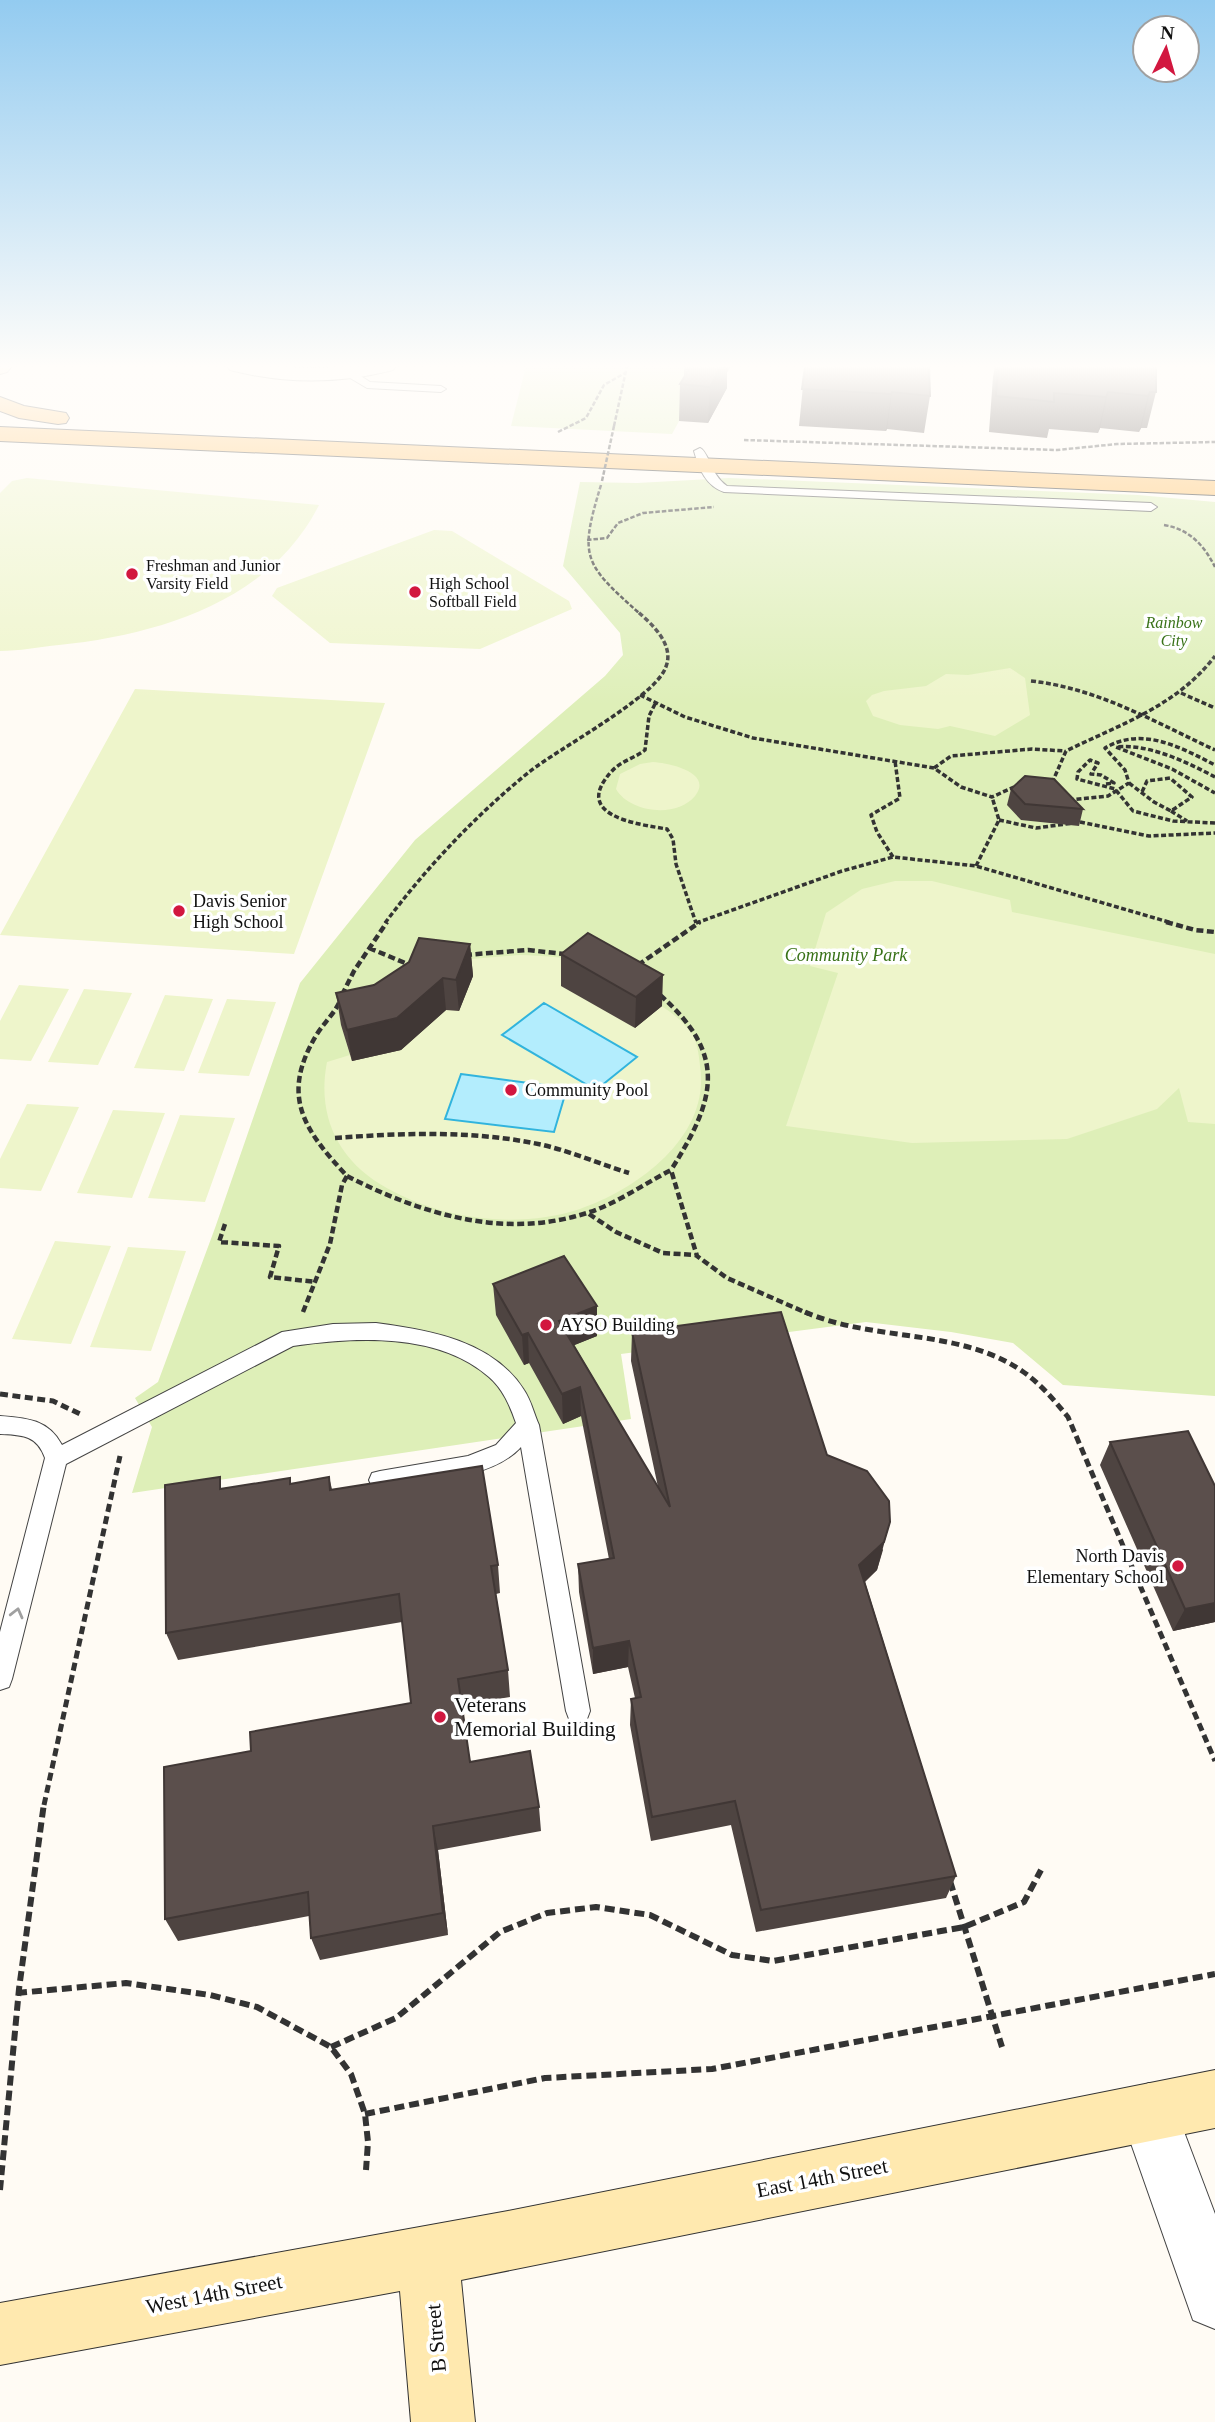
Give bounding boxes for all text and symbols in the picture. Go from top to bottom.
north arrow [1131,14,1201,84]
text: N [1160,22,1175,44]
place label: Freshman and Junior Varsity Field [146,557,281,593]
marker: Freshman and Junior Varsity Field [124,566,140,582]
place label: High School Softball Field [429,575,517,610]
marker: High School Softball Field [407,584,423,600]
park label: Rainbow City [1145,614,1203,650]
place label: Davis Senior High School [193,891,287,932]
marker: Davis Senior High School [171,903,187,919]
park label: Community Park [785,945,908,965]
place label: Community Pool [525,1080,649,1100]
marker: Community Pool [503,1082,519,1098]
place label: AYSO Building [560,1315,675,1335]
marker: AYSO Building [538,1317,554,1333]
place label: North Davis Elementary School [1027,1546,1164,1587]
marker: North Davis Elementary School [1170,1558,1186,1574]
one-way arrow [9,1607,23,1619]
place label: Veterans Memorial Building [454,1693,616,1741]
marker: Veterans Memorial Building [432,1709,448,1725]
street label: East 14th Street [754,2154,890,2202]
street label: West 14th Street [144,2269,284,2319]
street label: B Street [421,2303,451,2373]

